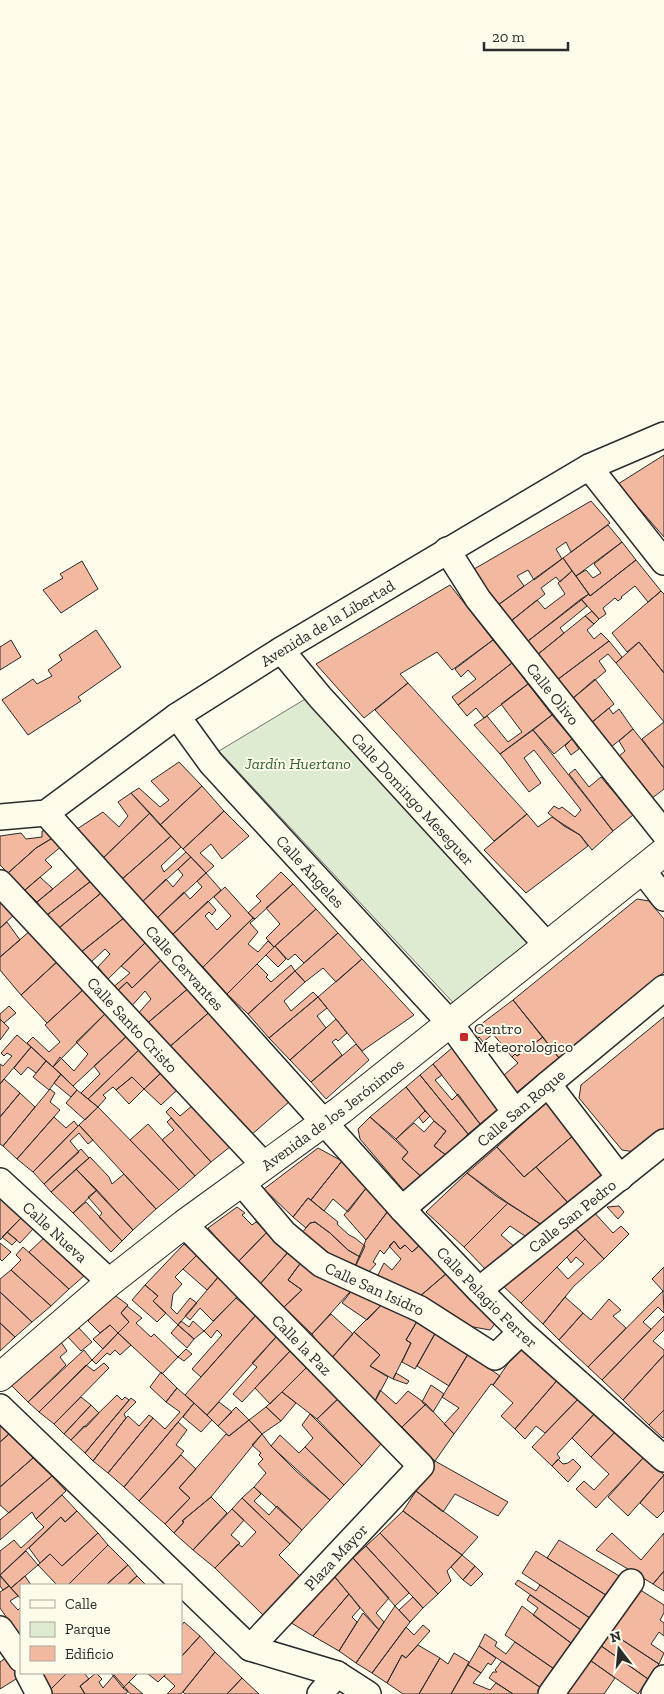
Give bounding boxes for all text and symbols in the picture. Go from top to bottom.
scale bar [484,20,568,52]
text: 20 m [492,28,525,46]
street label: Avenida de la Libertad [257,575,398,670]
street label: Calle Olivo [523,659,584,729]
street label: Calle Domingo Meseguer [348,728,479,869]
park label: Jardín Huertano [244,754,351,773]
street label: Calle Ángeles [272,831,349,912]
street label: Calle Cervantes [142,921,228,1014]
street label: Calle Santo Cristo [83,973,182,1076]
place label: Centro Meteorologico [474,1019,573,1056]
marker: Centro Meteorologico [458,1031,470,1043]
street label: Avenida de los Jerónimos [258,1054,407,1174]
street label: Calle San Roque [473,1065,568,1150]
street label: Calle San Pedro [524,1175,620,1256]
street label: Calle Nueva [19,1197,92,1266]
street label: Calle Pelagio Ferrer [433,1242,542,1352]
street label: Calle San Isidro [322,1258,427,1319]
street label: Calle la Paz [268,1310,336,1379]
street label: Plaza Mayor [300,1520,372,1594]
legend [20,1584,182,1674]
text: Calle [65,1595,97,1613]
text: Parque [65,1620,111,1638]
north arrow [594,1624,644,1674]
text: N [608,1627,623,1647]
text: Edificio [65,1645,114,1663]

